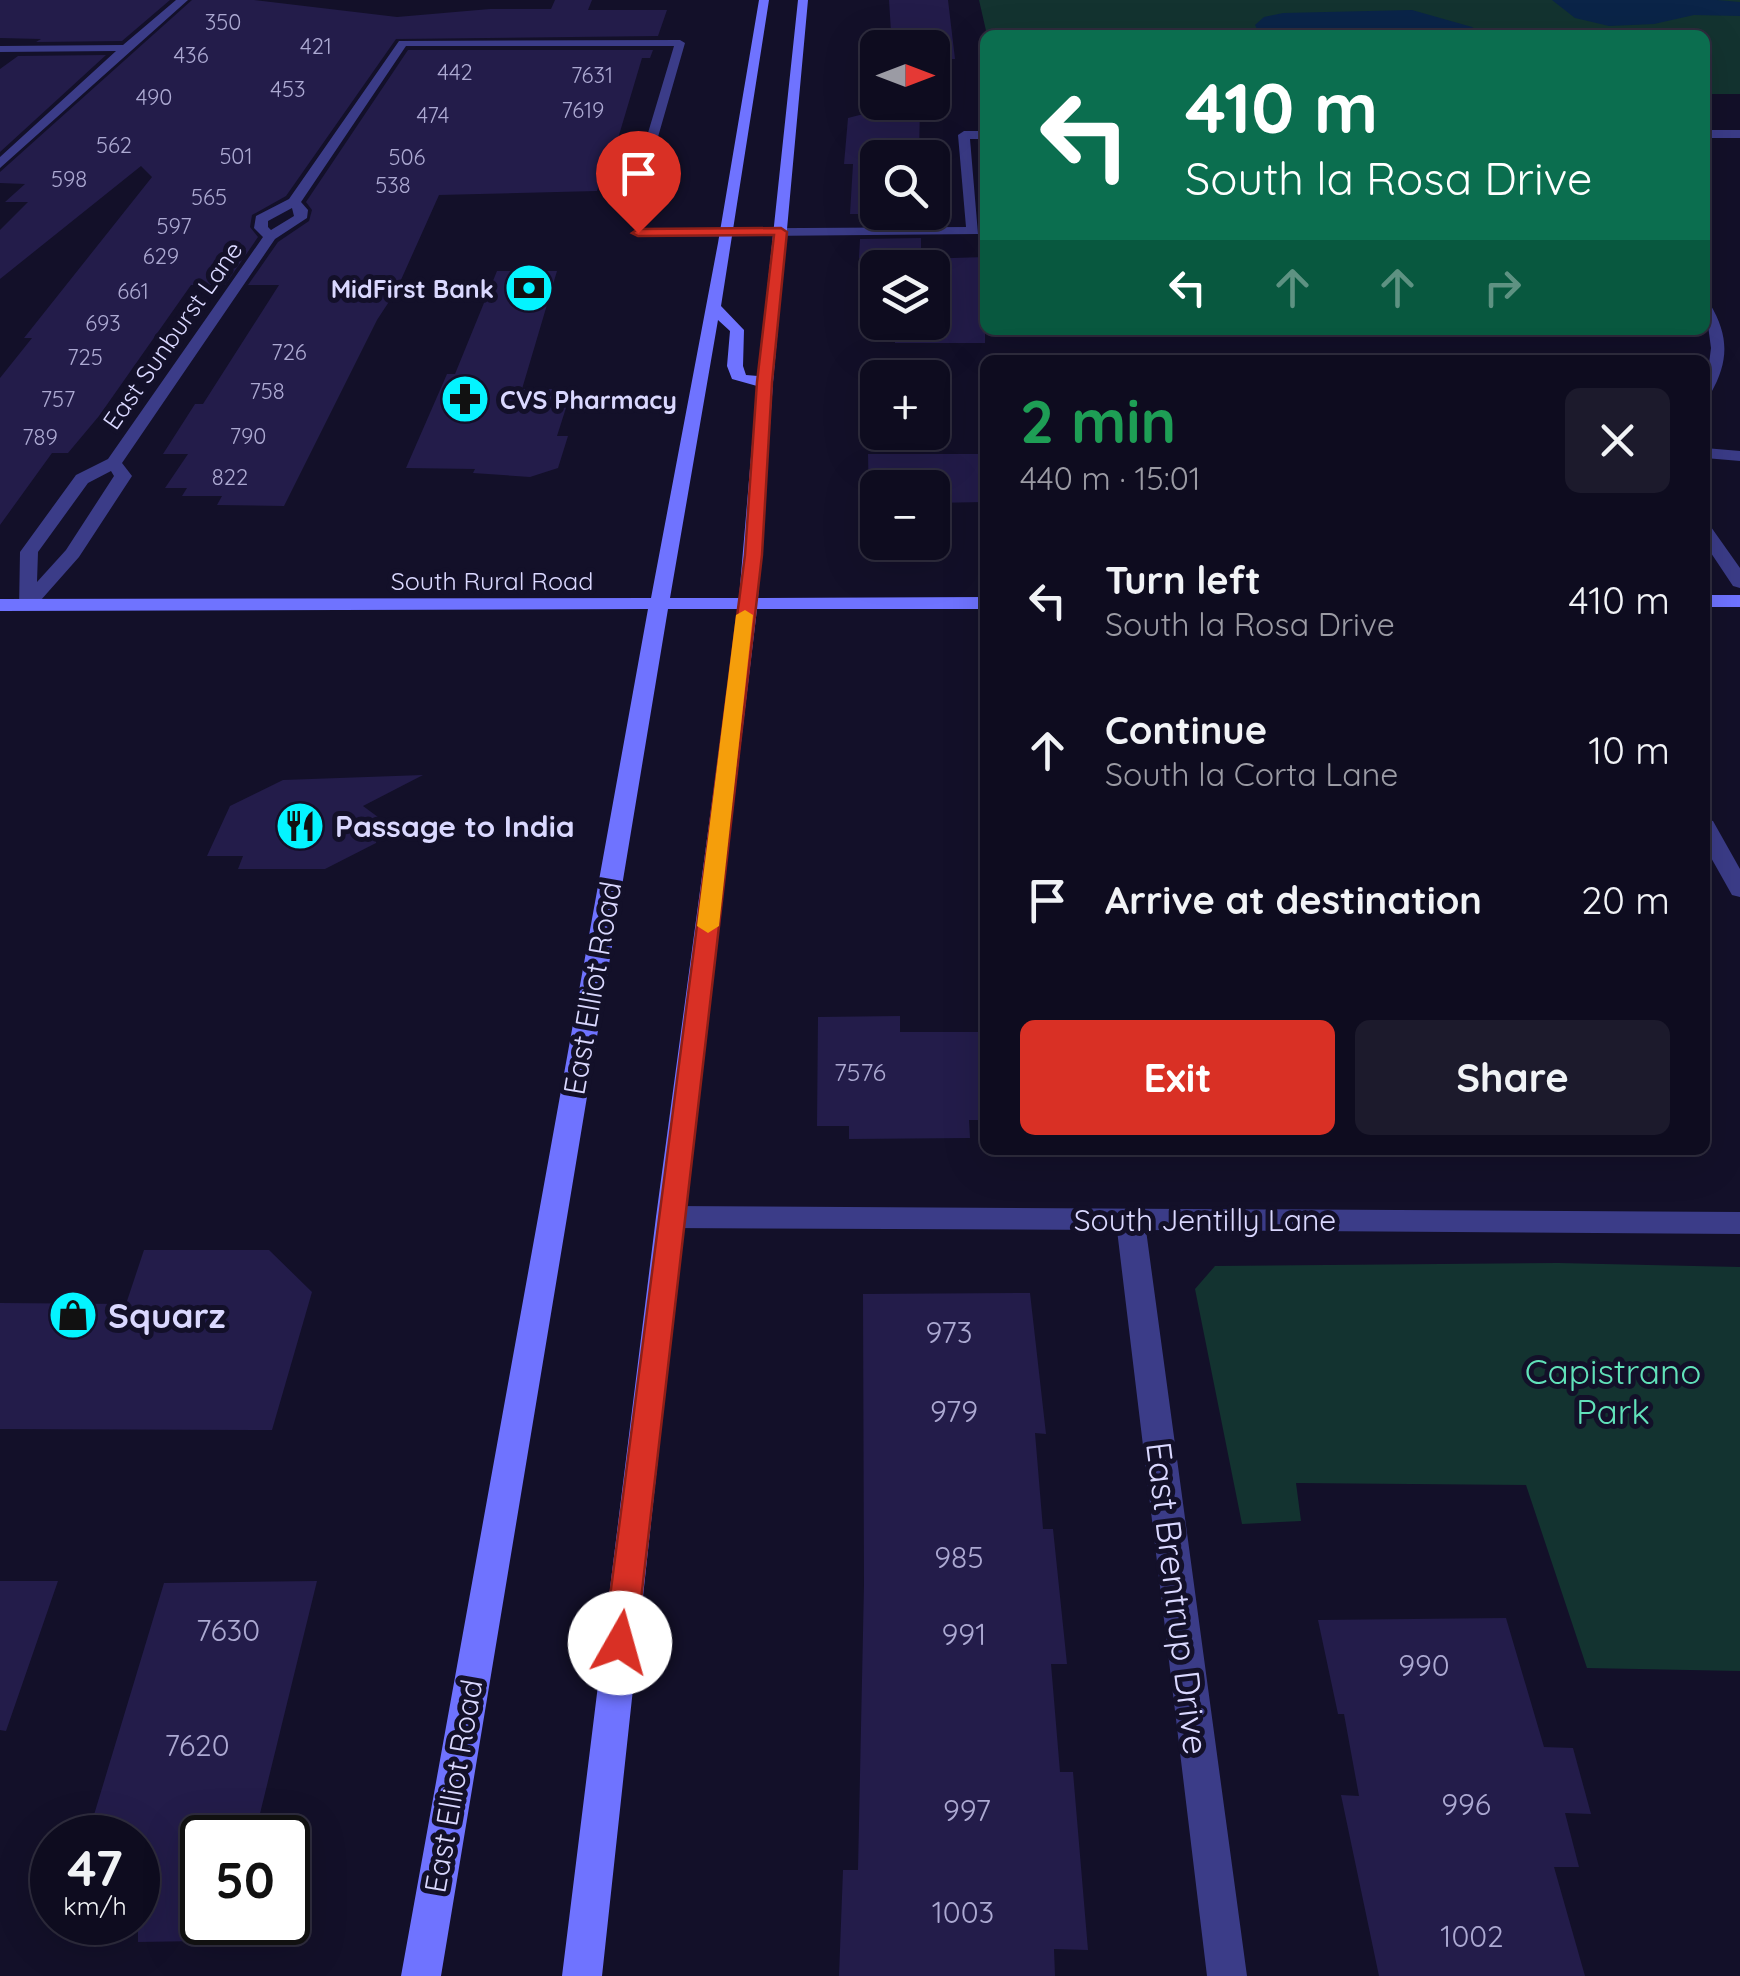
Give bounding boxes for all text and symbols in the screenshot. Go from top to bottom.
house number: 350 [205,8,241,36]
north arrow [860,30,950,120]
map controls [860,30,950,560]
house number: 421 [300,32,332,60]
house number: 436 [174,41,209,69]
house number: 442 [437,58,473,86]
house number: 7631 [571,61,613,89]
text: 410 m [1185,63,1378,151]
icon: left [1020,70,1150,200]
house number: 453 [270,75,306,103]
house number: 490 [136,83,172,111]
house number: 7619 [562,96,604,124]
house number: 474 [417,101,449,129]
house number: 562 [96,131,132,159]
pin [596,131,681,234]
button: search [860,140,950,230]
house number: 501 [219,142,253,170]
house number: 506 [389,143,426,171]
icon: arrive [611,146,666,201]
text: South la Rosa Drive [1185,150,1593,206]
house number: 598 [51,165,87,193]
house number: 538 [375,171,411,199]
house number: 565 [191,183,227,211]
house number: 597 [157,212,191,240]
street label: East Sunburst Lane [96,235,248,435]
house number: 629 [143,242,179,270]
button: layers [860,250,950,340]
icon: left [1160,260,1215,315]
icon: ahead [1265,260,1320,315]
icon: ahead [1370,260,1425,315]
icon: right [1475,260,1530,315]
bank icon: MidFirst Bank [503,262,555,314]
place label: MidFirst Bank [331,273,494,304]
house number: 661 [117,277,149,305]
house number: 693 [85,309,121,337]
house number: 726 [271,338,307,366]
house number: 725 [67,343,103,371]
button: + [860,360,950,450]
pharmacy icon: CVS Pharmacy [439,373,491,425]
house number: 758 [249,377,285,405]
text: 2 min [1020,383,1176,458]
place label: CVS Pharmacy [500,384,677,415]
house number: 757 [41,385,75,413]
button: close [1565,388,1670,493]
house number: 790 [230,422,266,450]
house number: 789 [22,423,58,451]
text: 440 m · 15:01 [1020,458,1201,498]
house number: 822 [212,463,248,491]
button: − [860,470,950,560]
text: Turn left [1105,556,1261,604]
street label: South Rural Road [391,565,593,596]
icon: left [1020,573,1075,628]
text: 410 m [1569,576,1670,624]
text: South la Rosa Drive [1105,604,1395,644]
text: Continue [1105,706,1267,754]
icon: ahead [1020,723,1075,778]
text: 10 m [1588,726,1670,774]
text: South la Corta Lane [1105,754,1398,794]
restaurant icon: Passage to India [274,800,326,852]
place label: Passage to India [335,807,575,845]
icon: arrive [1020,873,1075,928]
text: Arrive at destination [1105,876,1482,924]
text: 20 m [1581,876,1670,924]
street label: East Elliot Road [555,878,629,1098]
button: Exit [1020,1020,1335,1135]
button: Share [1355,1020,1670,1135]
house number: 7576 [834,1056,886,1087]
street label: South Jentilly Lane [1074,1201,1336,1239]
shop icon: Squarz [47,1289,99,1341]
place label: Squarz [108,1293,226,1337]
house number: 973 [926,1313,972,1351]
park label: Capistrano Park [1525,1349,1701,1433]
house number: 979 [930,1392,978,1430]
street label: East Brentrup Drive [1137,1439,1219,1757]
house number: 985 [934,1538,984,1576]
position arrow [568,1591,672,1695]
house number: 7630 [196,1611,260,1649]
house number: 991 [942,1615,986,1653]
house number: 990 [1398,1646,1450,1684]
street label: East Elliot Road [416,1676,490,1896]
house number: 7620 [164,1726,230,1764]
house number: 996 [1441,1785,1491,1823]
house number: 997 [943,1791,991,1829]
speed limit sign: 50 [180,1815,310,1945]
text: 47 [67,1836,123,1899]
text: km/h [63,1890,127,1921]
house number: 1003 [932,1893,994,1931]
house number: 1002 [1440,1917,1504,1955]

